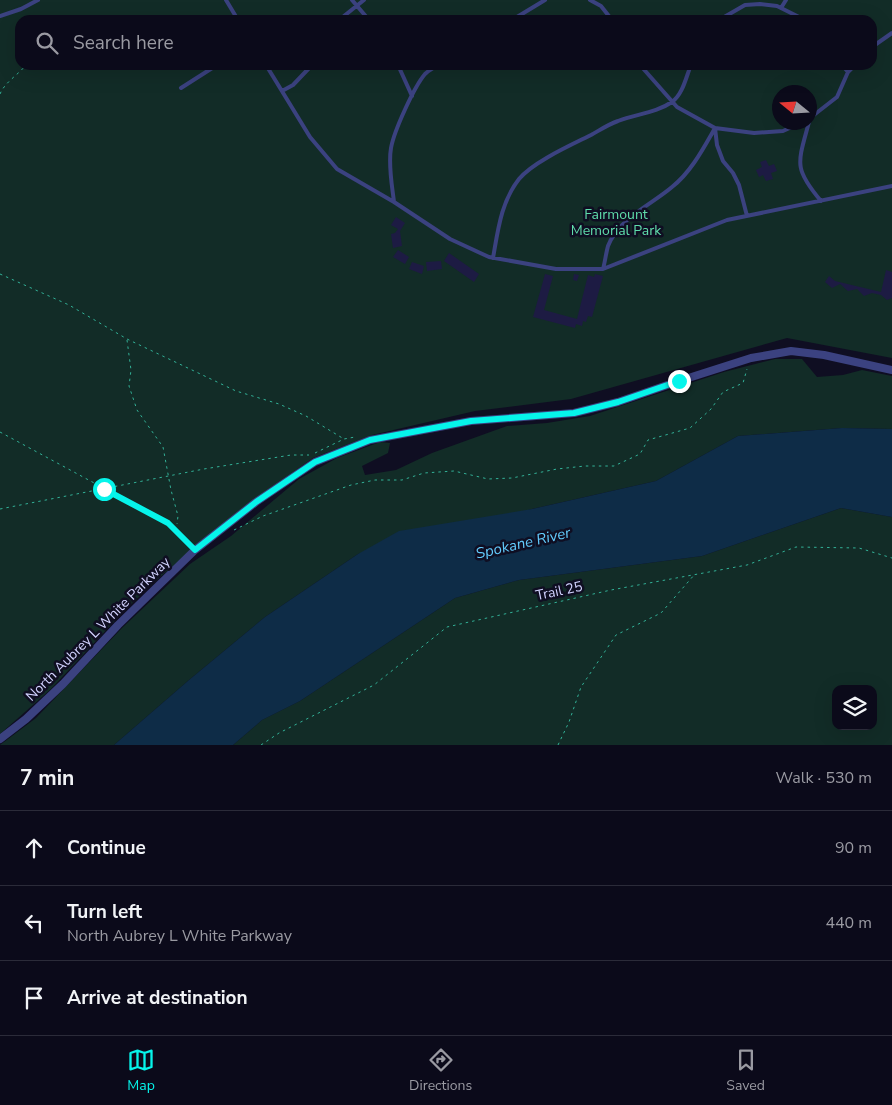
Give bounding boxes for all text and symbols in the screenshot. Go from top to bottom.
search box [15,15,877,70]
icon: search [33,29,61,57]
text: Search here [73,30,174,56]
north arrow [772,85,817,130]
park label: Fairmount Memorial Park [571,205,662,240]
route end [668,370,691,393]
route start [93,478,116,501]
water label: Spokane River [474,522,573,564]
street label: North Aubrey L White Parkway [22,552,175,705]
street label: Trail 25 [534,577,584,605]
map controls [832,685,877,730]
button: layers [832,685,877,730]
text: 7 min [20,764,74,792]
text: Walk · 530 m [776,767,872,789]
icon: ahead [20,834,48,862]
text: Continue [67,835,146,861]
text: 90 m [835,837,872,859]
text: Turn left [67,899,142,925]
icon: left [20,909,48,937]
text: 440 m [825,912,872,934]
text: North Aubrey L White Parkway [67,925,292,947]
icon: arrive [20,984,48,1012]
text: Arrive at destination [67,985,248,1011]
tab: Map [127,1046,155,1095]
tab: Directions [409,1046,472,1095]
tab: Saved [726,1046,765,1095]

